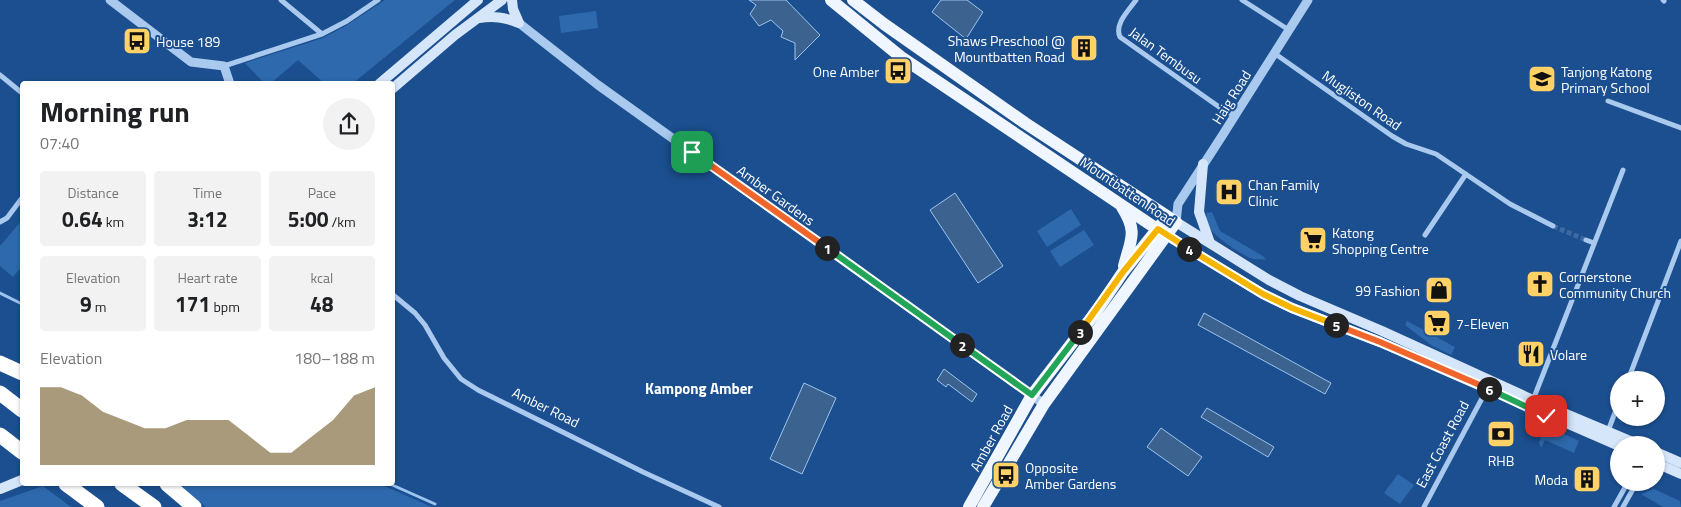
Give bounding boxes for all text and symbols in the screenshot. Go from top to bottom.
street label: Jalan Tembusu [1125,21,1207,89]
bus stop icon: House 189 [122,26,152,56]
place label: Shaws Preschool @ Mountbatten Road [948,30,1065,67]
place label: House 189 [156,31,221,52]
building icon: Shaws Preschool @ Mountbatten Road [1069,33,1099,63]
bus stop icon: One Amber [883,56,913,86]
place label: One Amber [813,61,879,82]
place label: Tanjong Katong Primary School [1561,61,1652,98]
school or university icon: Tanjong Katong Primary School [1527,64,1557,94]
street label: Mugliston Road [1318,65,1406,135]
street label: Haig Road [1206,66,1256,128]
text: Morning run [40,90,190,133]
button: share [323,98,375,150]
text: 07:40 [40,131,79,155]
pin [671,131,713,173]
icon: arrive [678,138,706,166]
street label: Mountbatten Road [1076,151,1180,231]
street label: Amber Gardens [733,160,819,230]
place label: Chan Family Clinic [1248,174,1320,211]
hospital icon: Chan Family Clinic [1214,177,1244,207]
text: Distance [68,182,119,203]
text: Time [193,182,222,203]
text: Pace [308,182,336,203]
text: 0.64 [62,203,103,235]
text: 3:12 [187,203,228,235]
text: 5:00 [288,203,329,235]
text: km [103,211,124,232]
text: /km [329,211,356,232]
place label: Katong Shopping Centre [1332,222,1429,259]
supermarket icon: Katong Shopping Centre [1298,225,1328,255]
pin: 1 [814,236,840,260]
pin: 4 [1176,236,1202,262]
text: 1 [824,238,831,259]
text: 4 [1186,239,1193,260]
place label: Cornerstone Community Church [1559,266,1671,303]
text: Elevation [66,267,120,288]
text: Heart rate [177,267,238,288]
text: kcal [310,267,333,288]
church icon: Cornerstone Community Church [1525,269,1555,299]
shop icon: 99 Fashion [1424,275,1454,305]
place label: 99 Fashion [1355,280,1420,301]
text: 9 [80,288,92,320]
text: 171 [175,288,210,320]
text: 48 [310,288,334,320]
text: m [92,296,106,317]
text: bpm [210,296,240,317]
supermarket icon: 7-Eleven [1422,308,1452,338]
pin: 5 [1324,312,1348,338]
place label: 7-Eleven [1456,313,1509,334]
text: 5 [1333,315,1340,336]
pin: 3 [1068,320,1092,344]
text: 3 [1077,322,1084,343]
pin: 2 [950,332,974,358]
text: 2 [959,335,966,356]
restaurant icon: Volare [1516,339,1546,369]
place label: Volare [1550,344,1587,365]
text: Elevation [40,346,102,370]
text: 180–188 m [294,346,375,370]
map controls [1610,371,1665,491]
button: + [1610,371,1665,426]
pin: 6 [1476,376,1502,402]
district label: Kampong Amber [645,377,753,400]
text: 6 [1486,379,1493,400]
street label: Amber Road [509,382,583,432]
pin [1525,395,1567,437]
street label: East Coast Road [1410,397,1474,491]
street label: Amber Road [964,401,1018,475]
icon: check [1532,402,1560,430]
bank icon: RHB [1486,419,1516,449]
button: − [1610,436,1665,491]
place label: RHB [1488,450,1514,471]
place label: Opposite Amber Gardens [1025,457,1116,494]
bus stop icon: Opposite Amber Gardens [991,460,1021,490]
building icon: Moda [1572,464,1602,494]
place label: Moda [1534,469,1568,490]

